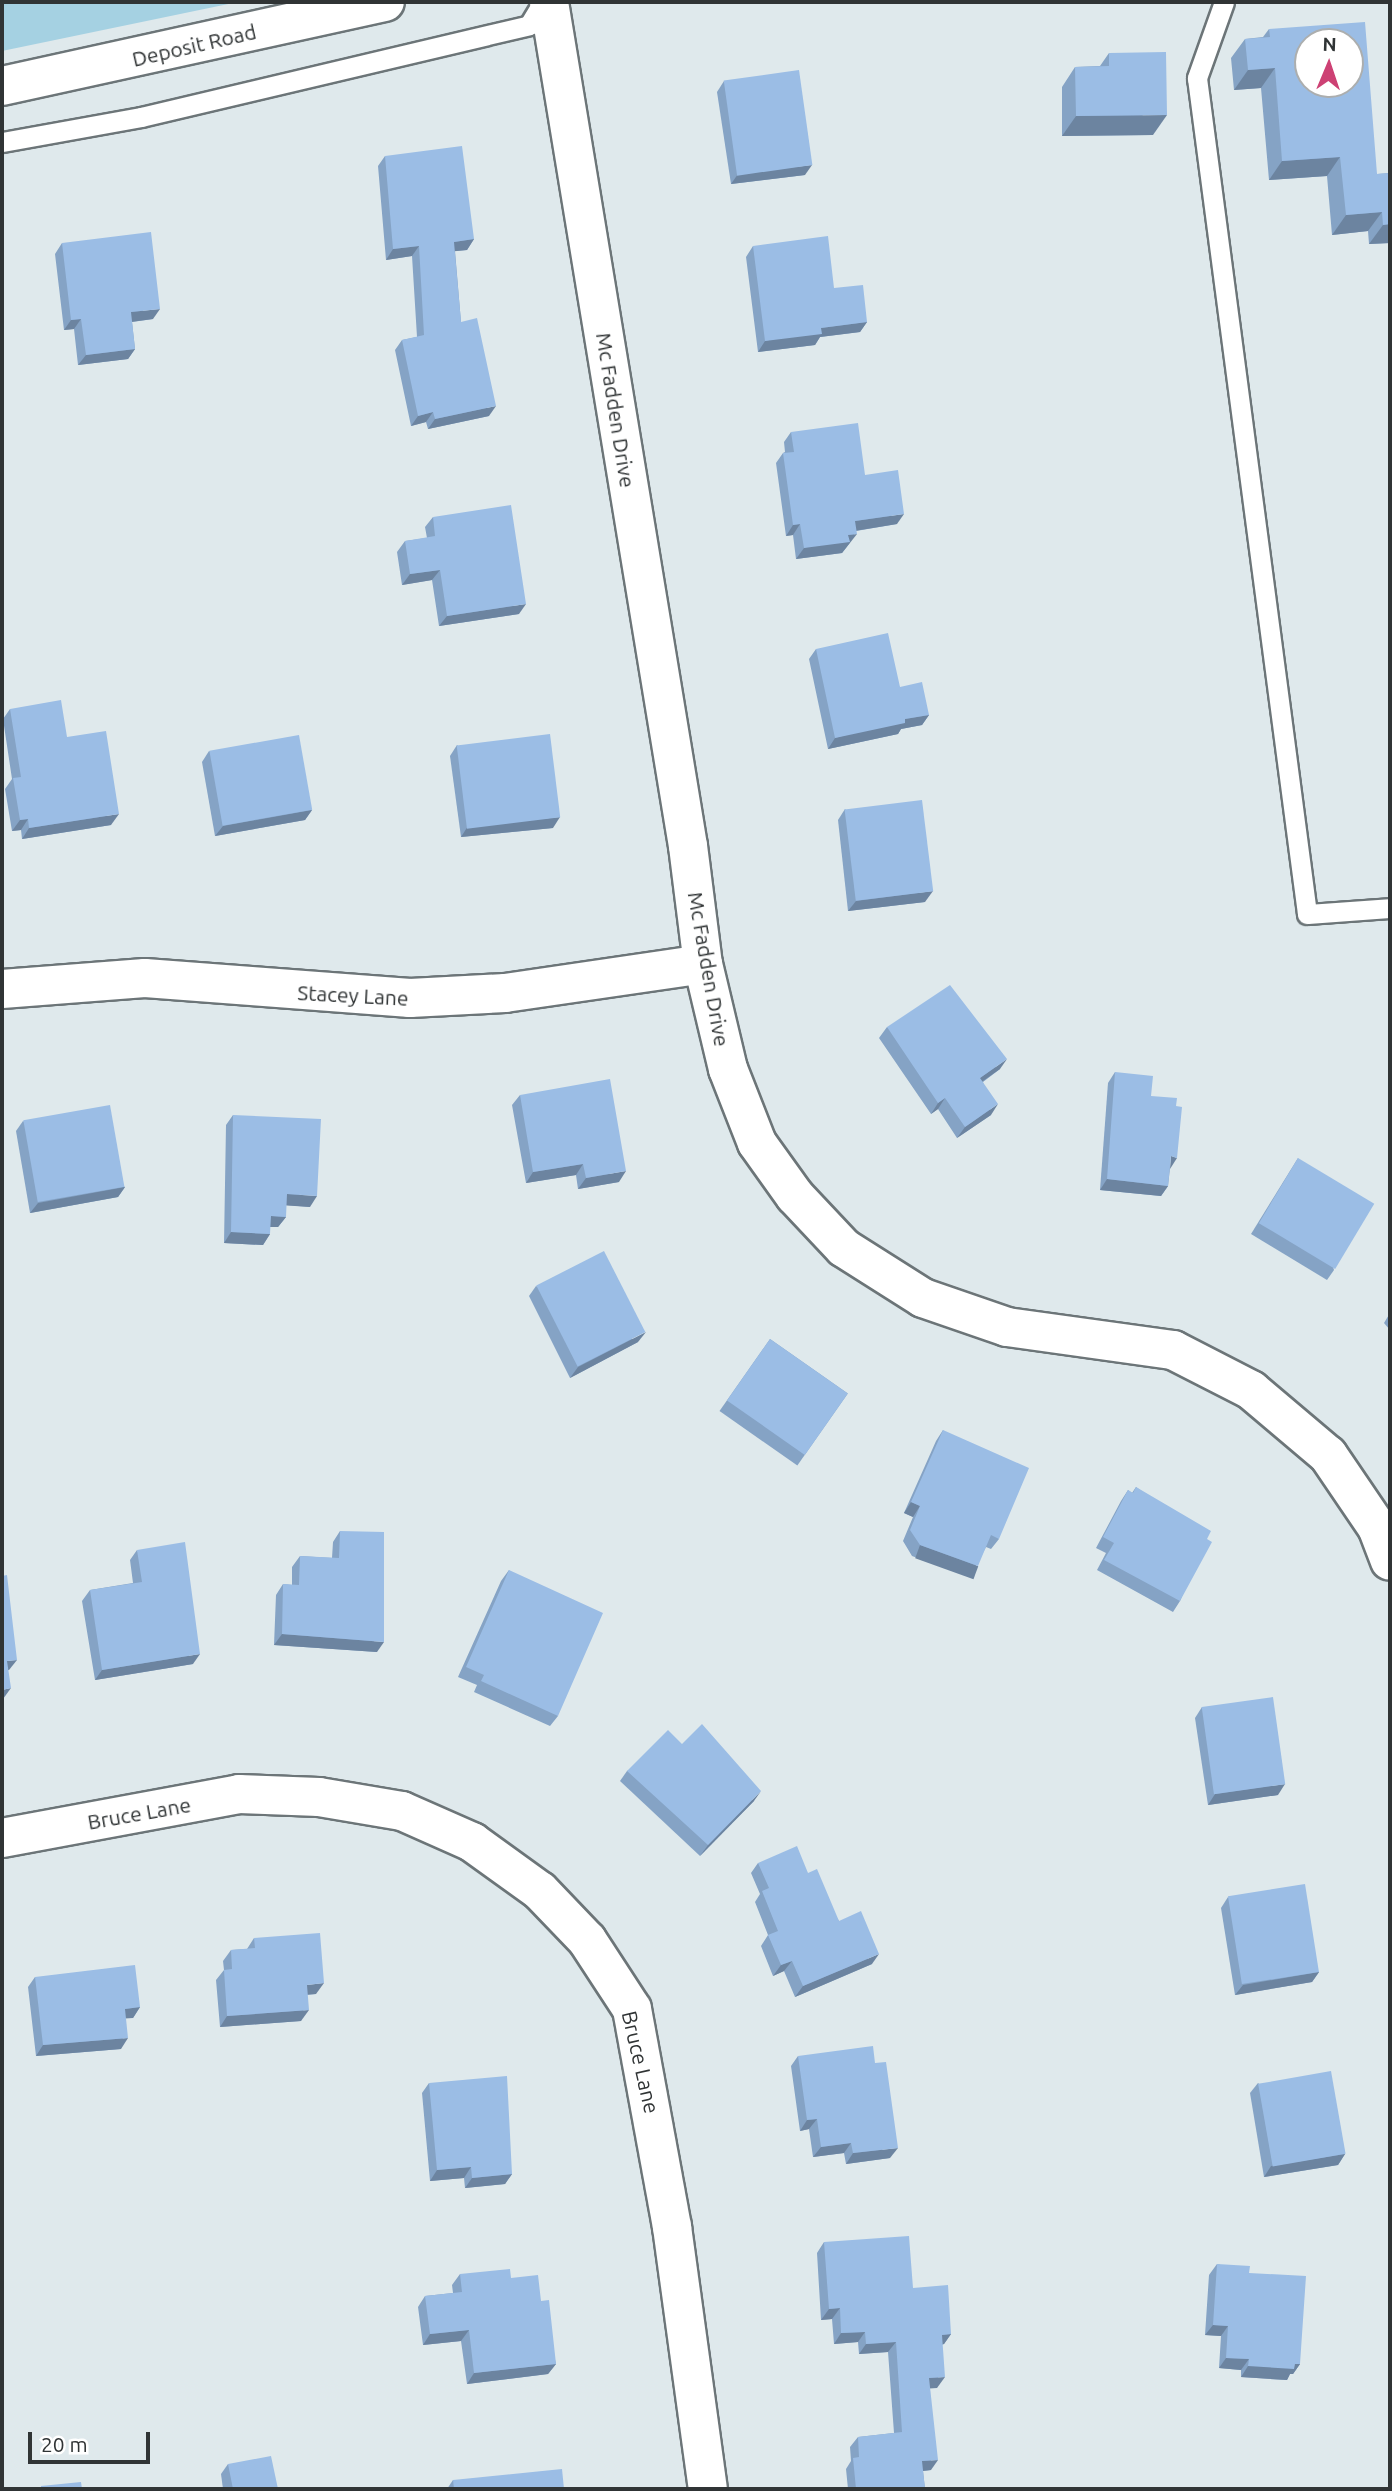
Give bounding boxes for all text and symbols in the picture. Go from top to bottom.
street label: Deposit Road [129,18,259,72]
north arrow [1294,28,1364,98]
text: N [1322,33,1337,55]
street label: Mc Fadden Drive [591,331,641,489]
street label: Mc Fadden Drive [683,890,735,1048]
street label: Stacey Lane [297,980,409,1010]
street label: Bruce Lane [85,1792,193,1834]
street label: Bruce Lane [617,2008,665,2116]
scale bar [32,2418,154,2462]
text: 20 m [41,2432,88,2456]

